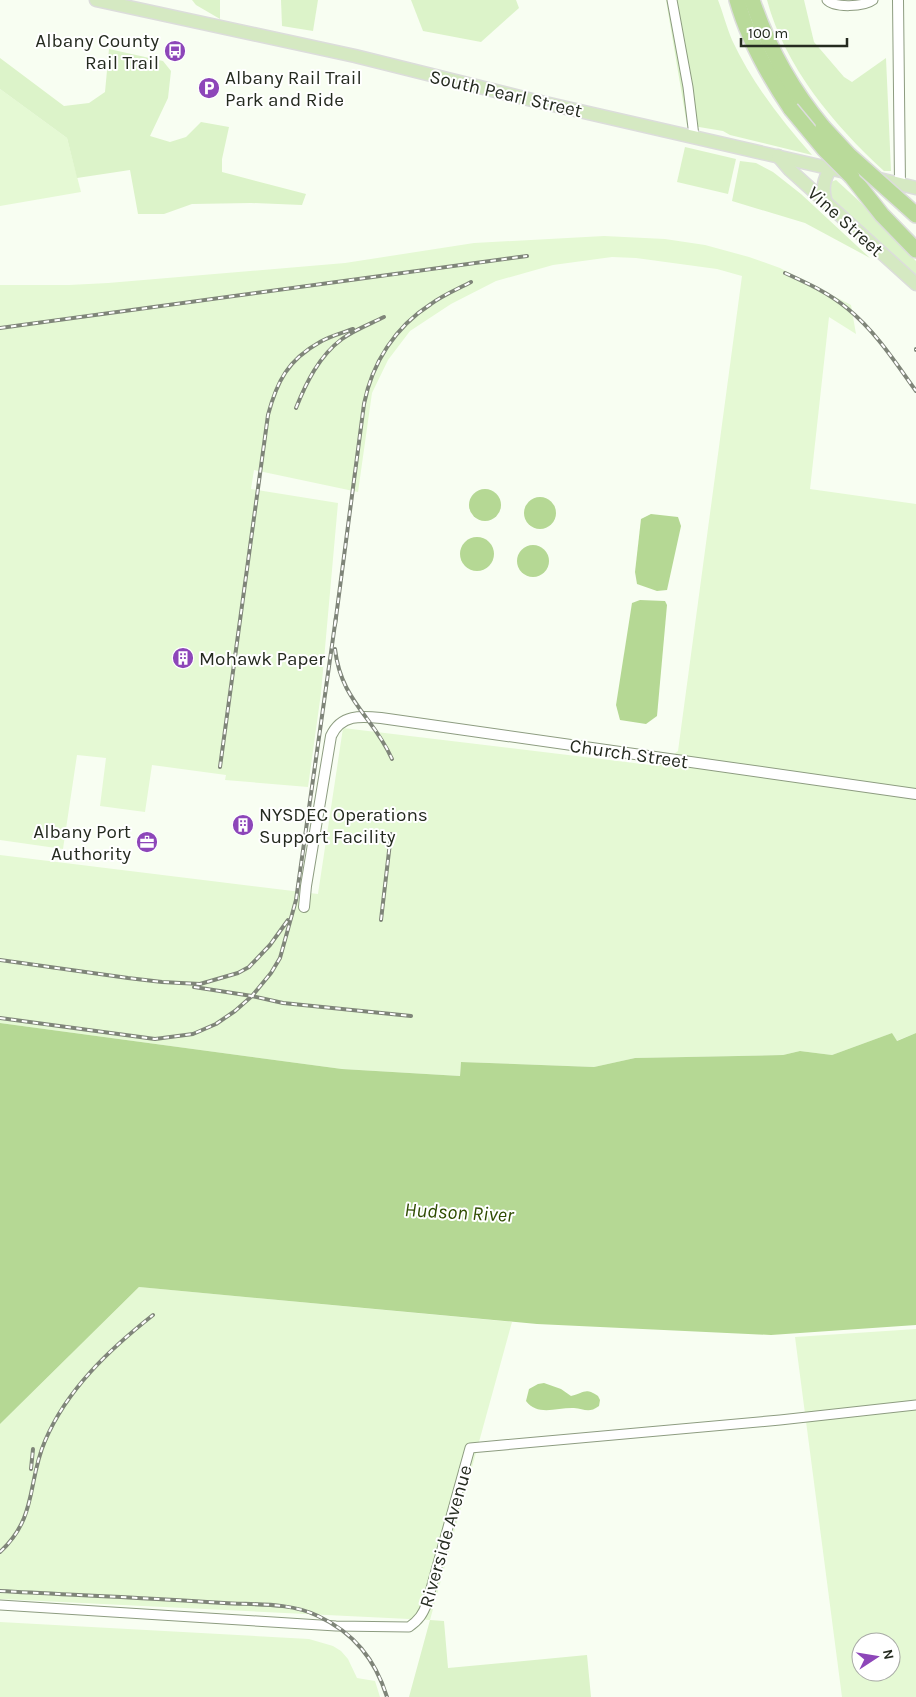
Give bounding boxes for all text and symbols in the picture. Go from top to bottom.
scale bar [741,15,847,47]
text: 100 m [748,24,788,42]
place label: Albany County Rail Trail [35,30,159,74]
bus stop icon: Albany County Rail Trail [163,39,187,63]
street label: South Pearl Street [427,66,584,122]
place label: Albany Rail Trail Park and Ride [225,67,362,111]
parking icon: Albany Rail Trail Park and Ride [197,76,221,100]
street label: Vine Street [803,182,888,261]
building icon: Mohawk Paper [171,646,195,670]
place label: Mohawk Paper [199,648,325,670]
street label: Church Street [568,735,690,773]
place label: NYSDEC Operations Support Facility [259,804,428,848]
building icon: NYSDEC Operations Support Facility [231,813,255,837]
place label: Albany Port Authority [33,821,131,865]
office icon: Albany Port Authority [135,830,159,854]
water label: Hudson River [404,1198,515,1227]
street label: Riverside Avenue [415,1463,477,1610]
north arrow [851,1632,901,1682]
text: N [879,1648,898,1661]

